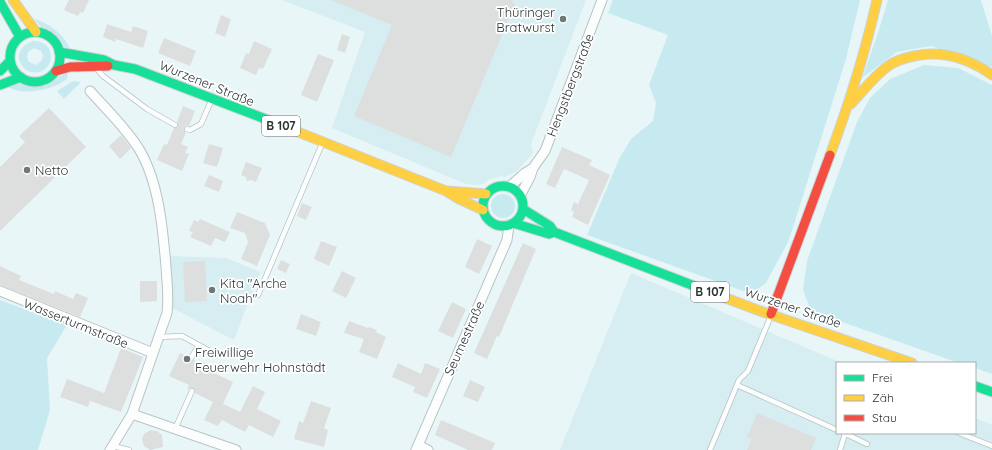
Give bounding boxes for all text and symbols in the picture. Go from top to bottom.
place label: Thüringer Bratwurst [496,4,555,35]
marker: Thüringer Bratwurst [558,14,568,24]
street label: Hengstbergstraße [543,31,597,139]
street label: Wurzener Straße [157,57,257,109]
road number: B 107 [262,116,300,136]
place label: Netto [35,162,69,178]
marker: Netto [22,165,32,175]
place label: Kita "Arche Noah" [220,275,287,306]
road number: B 107 [691,282,729,302]
street label: Wurzener Straße [742,283,844,331]
marker: Kita "Arche Noah" [207,285,217,295]
street label: Wasserturmstraße [21,295,131,351]
street label: Seumestraße [440,298,488,378]
place label: Freiwillige Feuerwehr Hohnstädt [195,344,326,375]
marker: Freiwillige Feuerwehr Hohnstädt [182,354,192,364]
legend [836,362,976,434]
text: Frei [872,370,892,385]
text: Zäh [872,390,894,405]
text: Stau [872,410,897,425]

